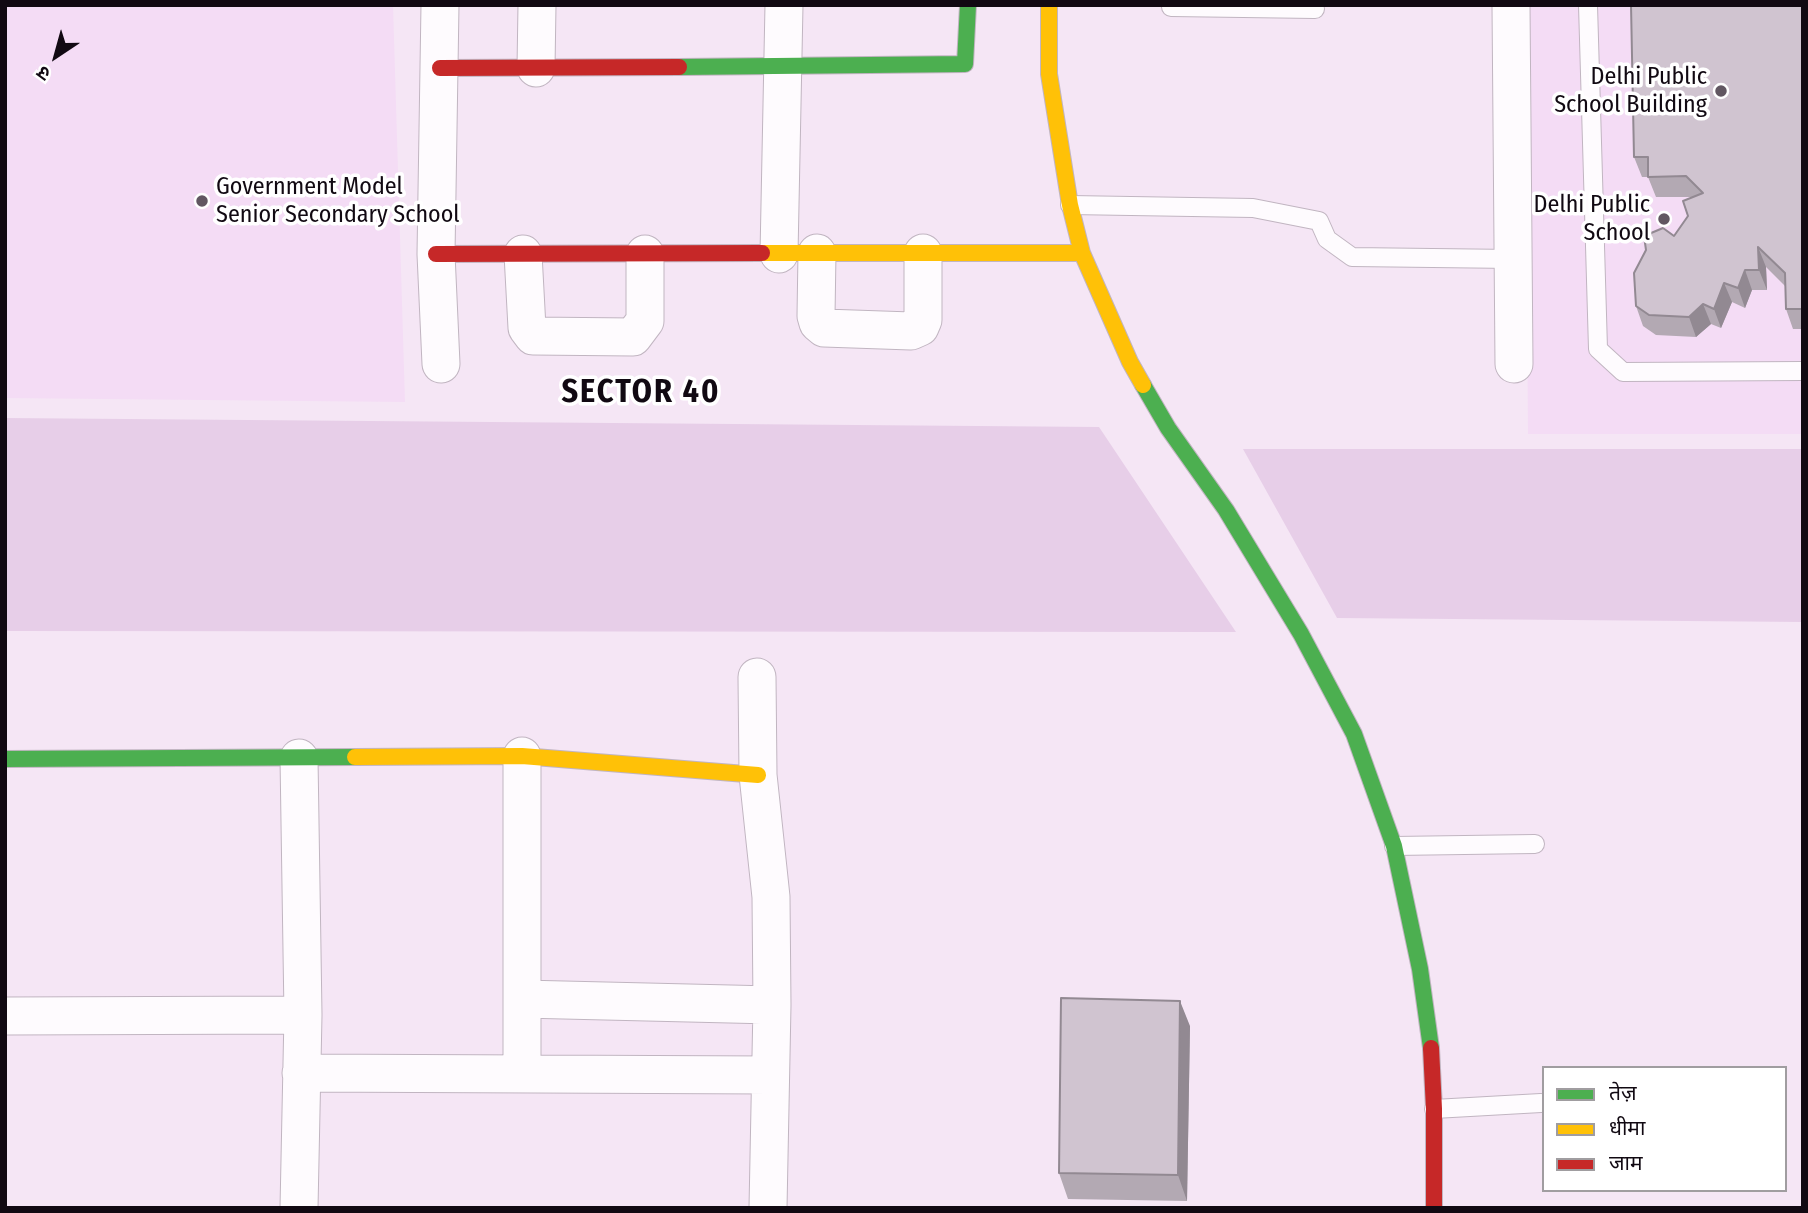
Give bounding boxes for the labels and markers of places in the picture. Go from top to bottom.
place label: Delhi Public School Building [1554,63,1707,119]
marker: Delhi Public School Building [1713,83,1729,99]
place label: Government Model Senior Secondary School [216,173,460,229]
place label: Delhi Public School [1534,191,1650,247]
marker: Government Model Senior Secondary School [194,193,210,209]
marker: Delhi Public School [1656,211,1672,227]

